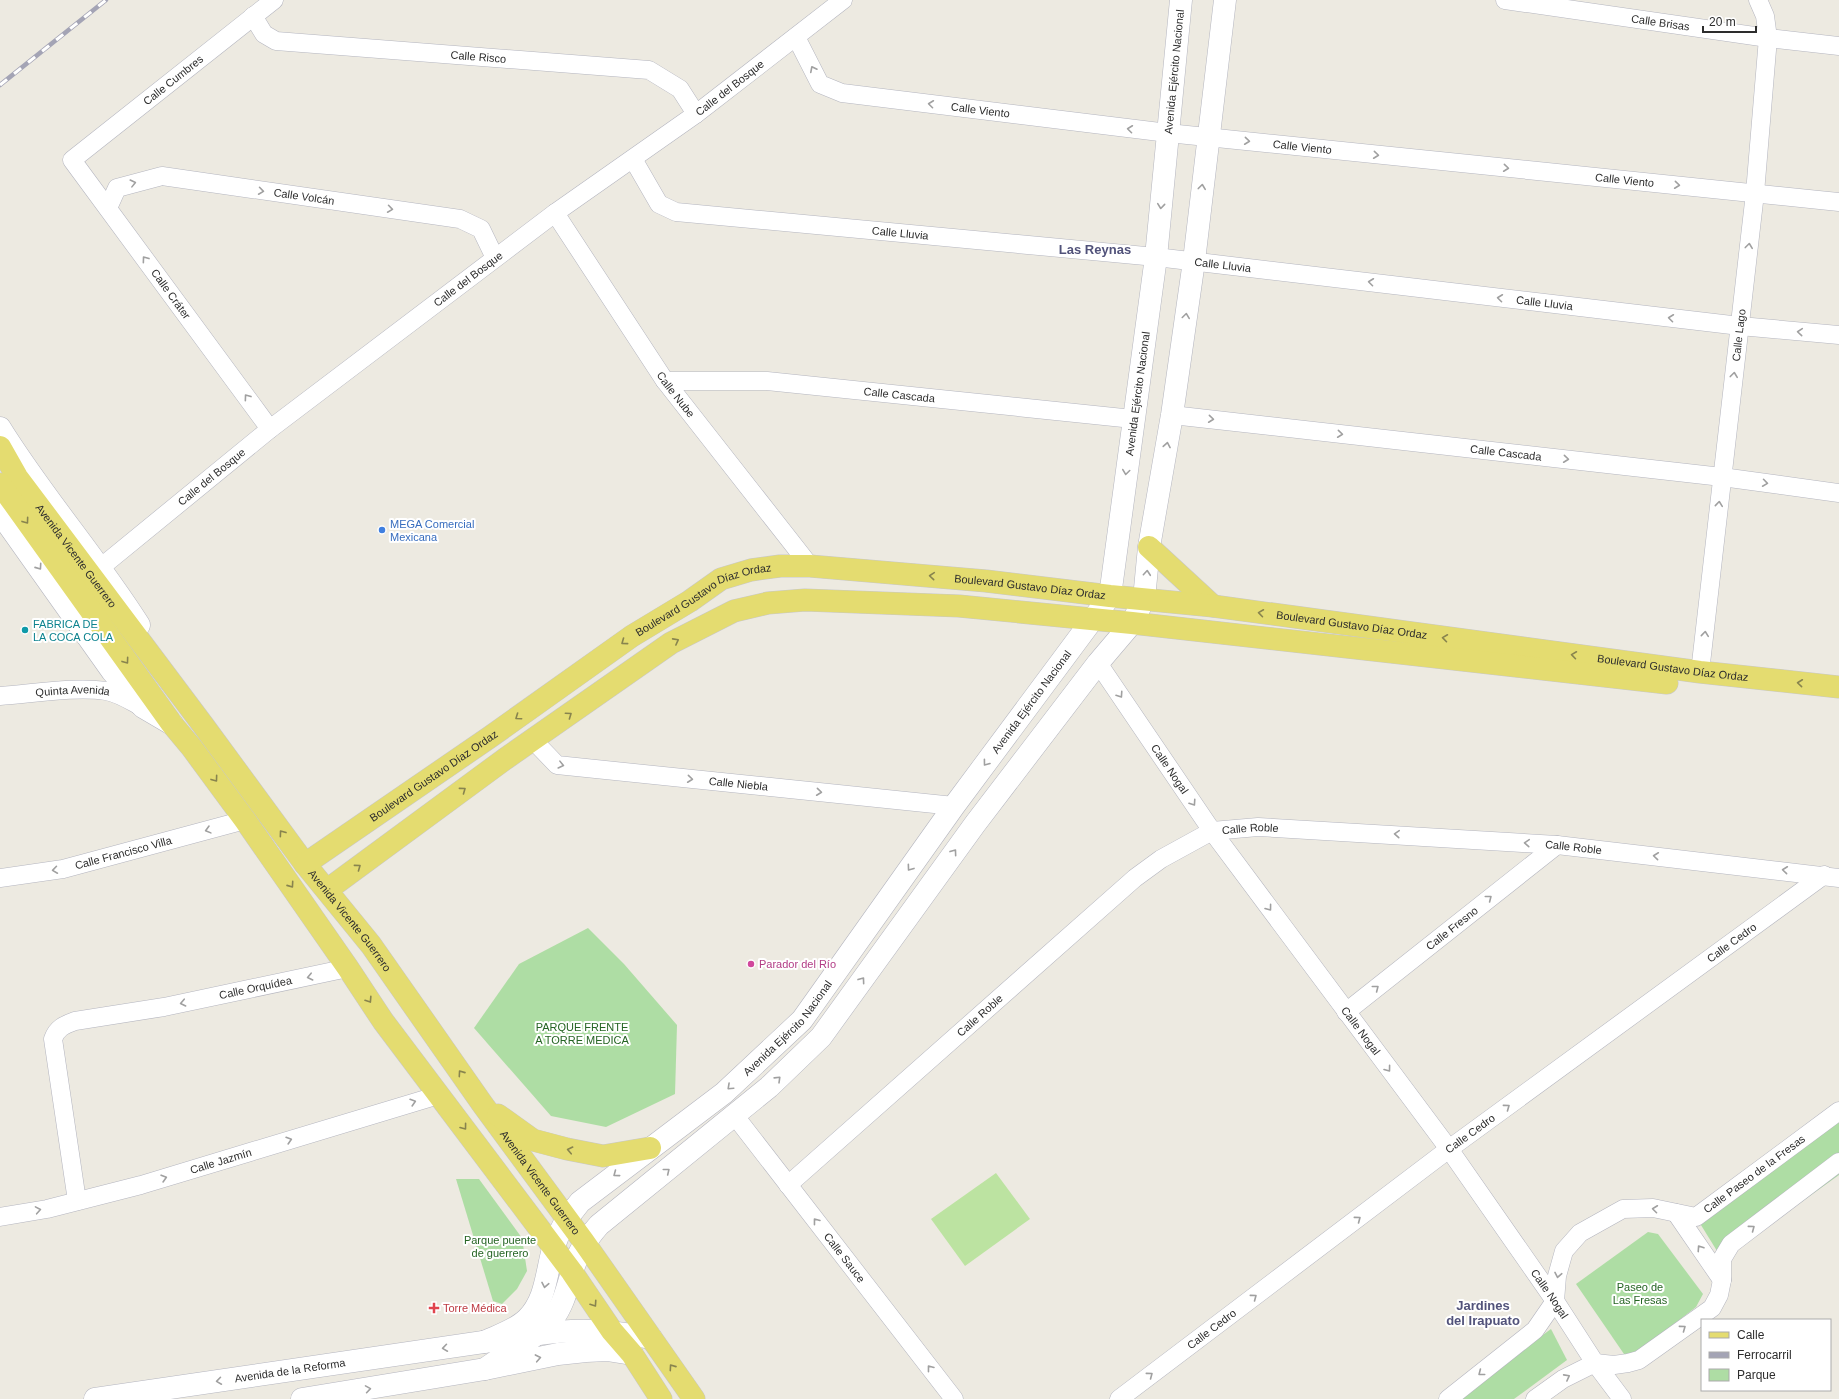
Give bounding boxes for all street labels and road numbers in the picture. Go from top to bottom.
street label: Avenida Ejército Nacional [1162,9,1186,135]
street label: Calle Brisas [1630,12,1691,33]
street label: Calle Risco [450,49,507,65]
street label: Calle Cumbres [141,52,206,107]
street label: Calle del Bosque [693,58,766,118]
street label: Calle Viento [950,100,1011,120]
street label: Calle Viento [1272,138,1332,156]
street label: Calle Viento [1595,171,1655,189]
street label: Calle Volcán [273,186,335,207]
street label: Calle Lluvia [871,224,930,242]
street label: Calle del Bosque [431,249,505,309]
street label: Calle Lluvia [1194,256,1253,274]
street label: Calle Cráter [149,267,193,322]
street label: Calle Lluvia [1515,294,1574,312]
street label: Calle Lago [1730,308,1748,362]
street label: Avenida Ejército Nacional [1123,331,1152,457]
street label: Calle Nube [654,369,697,420]
street label: Calle Cascada [863,385,936,404]
street label: Calle Cascada [1470,443,1543,463]
street label: Calle del Bosque [175,446,248,508]
street label: Avenida Vicente Guerrero [33,502,119,610]
street label: Boulevard Gustavo Díaz Ordaz [633,561,772,638]
street label: Boulevard Gustavo Díaz Ordaz [954,572,1106,601]
street label: Boulevard Gustavo Díaz Ordaz [1275,609,1428,641]
street label: Avenida Ejército Nacional [989,648,1074,756]
street label: Boulevard Gustavo Díaz Ordaz [1596,652,1749,683]
street label: Quinta Avenida [35,683,112,699]
street label: Boulevard Gustavo Díaz Ordaz [367,728,500,824]
street label: Calle Nogal [1149,742,1191,796]
street label: Calle Niebla [708,775,769,793]
street label: Calle Roble [1221,821,1279,836]
street label: Calle Francisco Villa [74,834,174,872]
street label: Calle Roble [1545,838,1602,856]
street label: Avenida Vicente Guerrero [306,867,394,974]
street label: Calle Fresno [1424,904,1480,952]
street label: Calle Cedro [1705,921,1759,965]
street label: Calle Orquídea [218,974,294,1001]
street label: Avenida Ejército Nacional [741,978,834,1078]
street label: Calle Roble [954,992,1005,1039]
street label: Calle Nogal [1339,1004,1383,1057]
street label: Calle Cedro [1443,1112,1497,1156]
street label: Avenida Vicente Guerrero [498,1128,582,1237]
street label: Calle Paseo de la Fresas [1701,1132,1808,1215]
street label: Calle Jazmín [189,1146,253,1176]
street label: Calle Sauce [822,1230,867,1285]
street label: Calle Nogal [1529,1267,1571,1321]
street label: Calle Cedro [1185,1307,1238,1351]
street label: Avenida de la Reforma [234,1356,347,1384]

